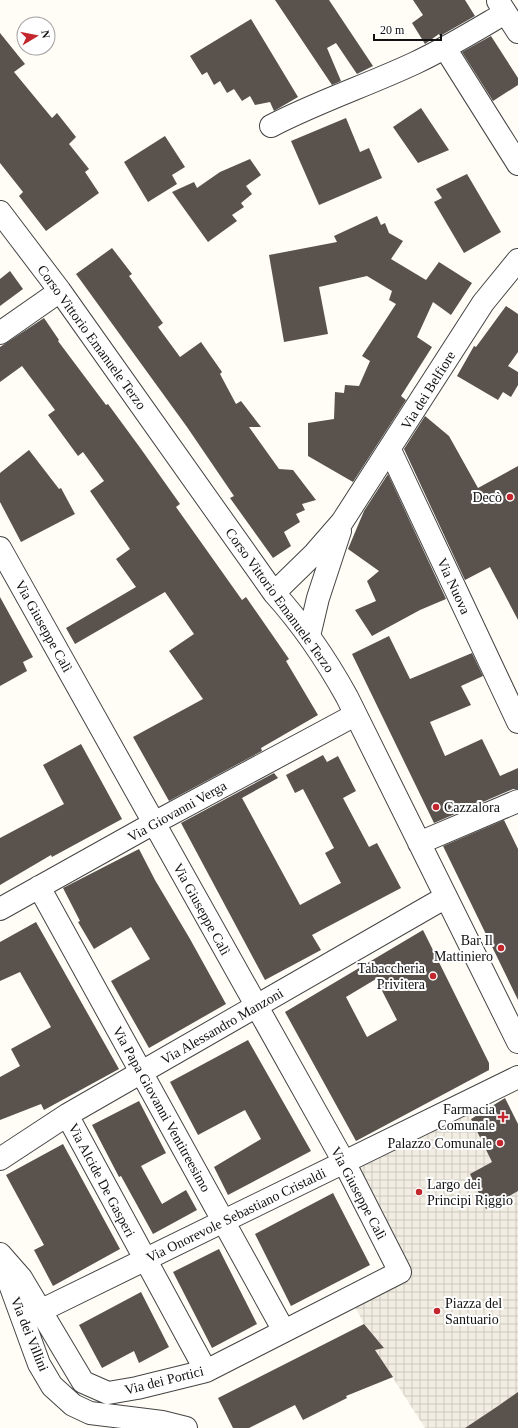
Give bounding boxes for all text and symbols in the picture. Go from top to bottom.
north arrow [16,16,56,56]
scale bar [374,16,441,42]
text: 20 m [380,23,405,37]
text: N [39,29,52,39]
street label: Corso Vittorio Emanuele Terzo [34,262,149,412]
street label: Via dei Belfiore [398,348,458,432]
place label: Decò [472,490,502,505]
marker: Decò [505,492,515,502]
street label: Corso Vittorio Emanuele Terzo [222,525,337,675]
street label: Via Nuova [434,556,473,617]
street label: Via Giuseppe Calì [12,578,75,675]
street label: Via Giovanni Verga [125,778,230,845]
place label: Cazzalora [444,800,501,815]
marker: Cazzalora [431,802,441,812]
street label: Via Giuseppe Calì [170,861,233,958]
place label: Bar Il Mattiniero [434,933,493,964]
marker: Bar Il Mattiniero [496,943,506,953]
place label: Tabaccheria Privitera [358,961,426,992]
marker: Tabaccheria Privitera [428,971,438,981]
street label: Via Alessandro Manzoni [159,985,286,1068]
street label: Via Papa Giovanni Ventitreesimo [110,1024,213,1195]
place label: Farmacia Comunale [437,1102,496,1133]
marker: Farmacia Comunale [498,1112,508,1122]
street label: Via Alcide De Gasperi [65,1121,138,1240]
place label: Palazzo Comunale [387,1136,492,1151]
marker: Palazzo Comunale [495,1138,505,1148]
street label: Via Giuseppe Calì [328,1144,389,1242]
street label: Via Onorevole Sebastiano Cristaldi [144,1165,329,1266]
place label: Largo dei Principi Riggio [427,1177,513,1208]
marker: Largo dei Principi Riggio [414,1187,424,1197]
street label: Via dei Villini [8,1295,51,1374]
place label: Piazza del Santuario [445,1296,502,1327]
marker: Piazza del Santuario [432,1306,442,1316]
street label: Via dei Portici [123,1363,205,1398]

